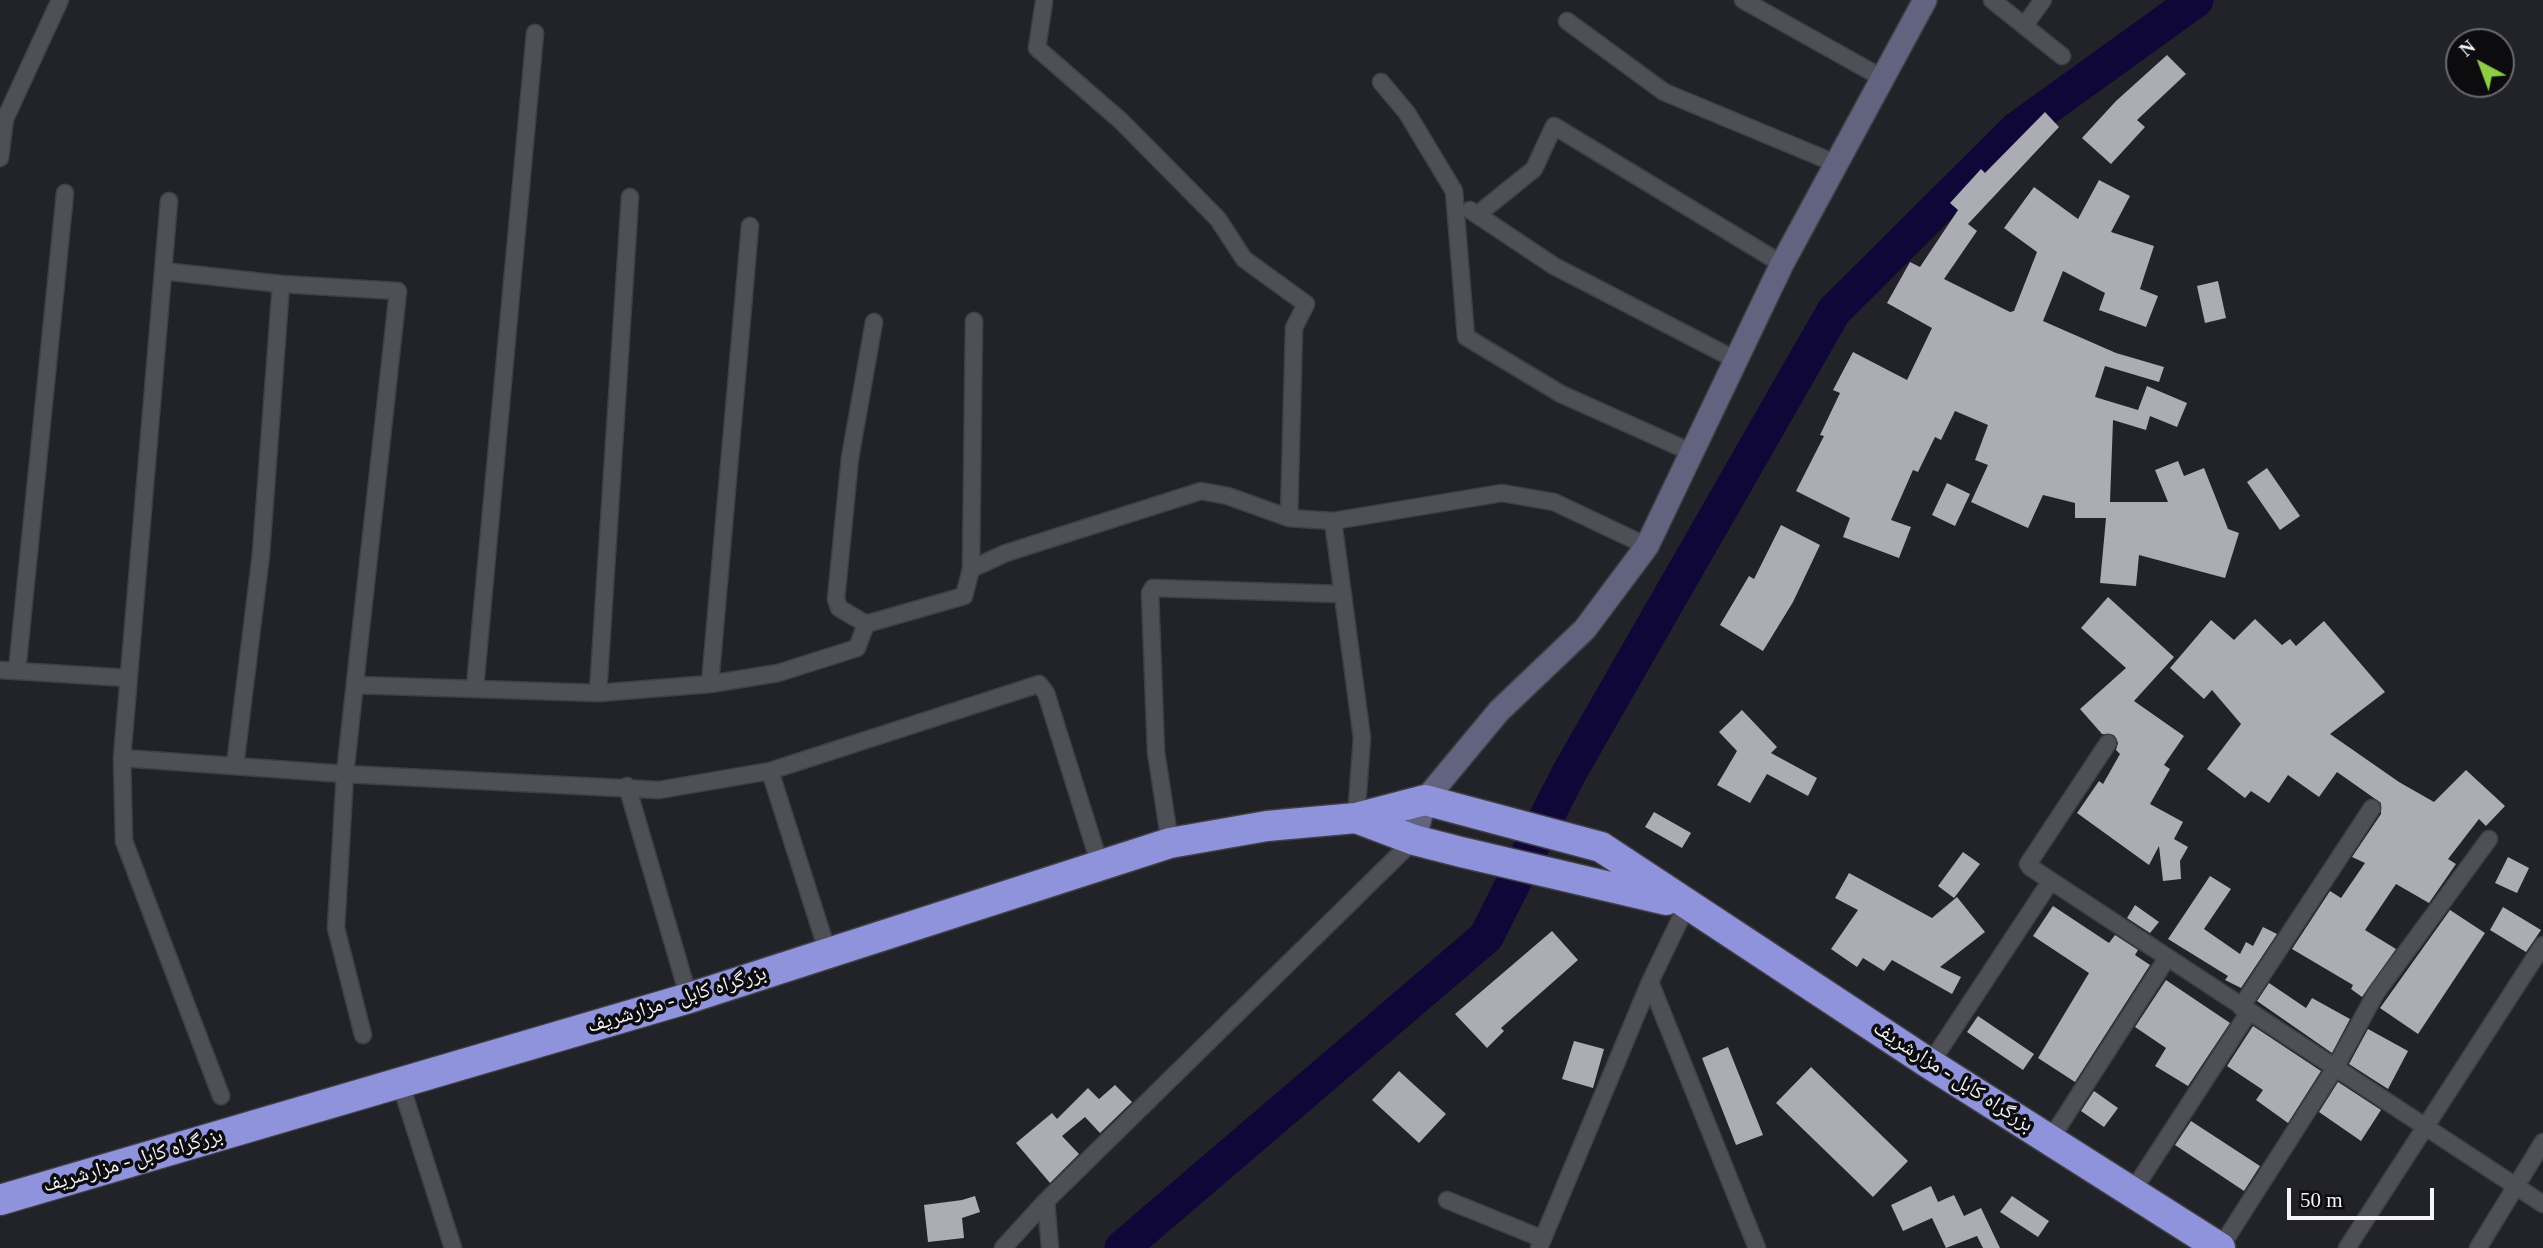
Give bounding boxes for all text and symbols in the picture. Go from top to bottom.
north arrow [2445,28,2515,98]
text: N [2455,36,2479,61]
street label: بزرگراه کابل - مزارشریف [584,961,770,1039]
street label: بزرگراه کابل - مزارشریف [1868,1016,2038,1138]
street label: بزرگراه کابل - مزارشریف [40,1123,226,1199]
scale bar [2291,1174,2438,1218]
text: 50 m [2300,1188,2343,1212]

